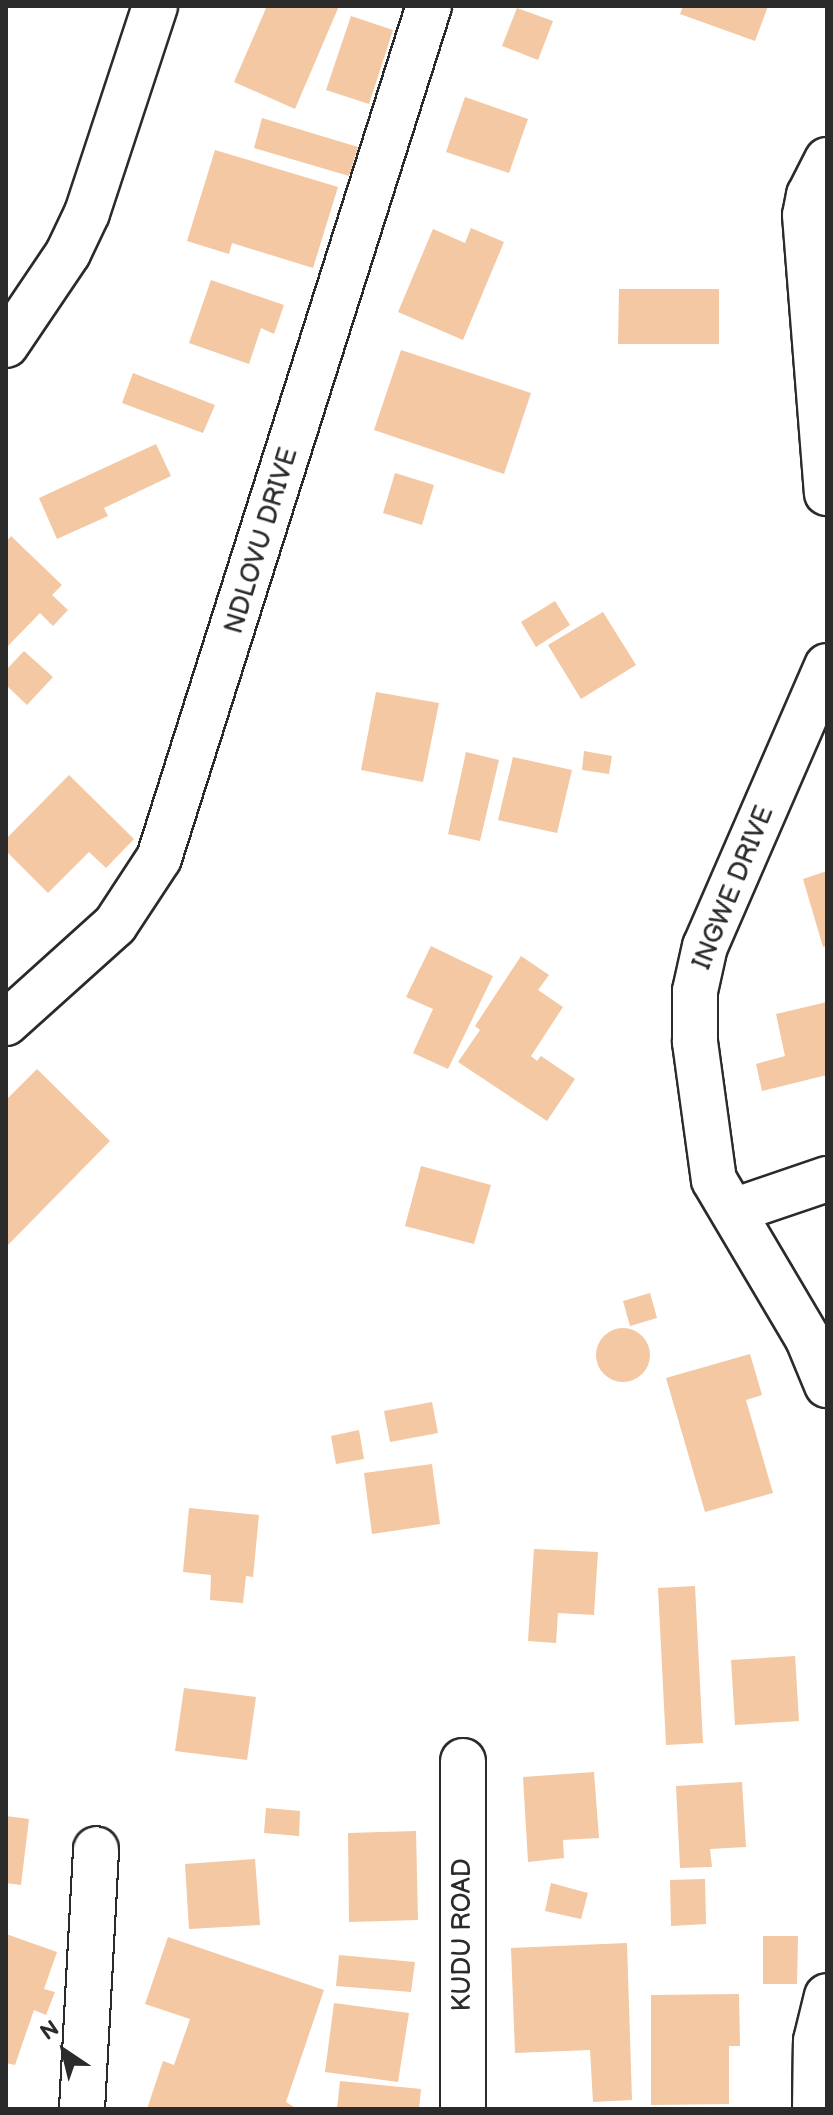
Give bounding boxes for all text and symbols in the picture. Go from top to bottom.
street label: NDLOVU DRIVE [219,444,305,638]
street label: INGWE DRIVE [687,802,781,974]
street label: KUDU ROAD [447,1858,479,2012]
north arrow [24,2011,104,2091]
text: N [35,2015,64,2047]

